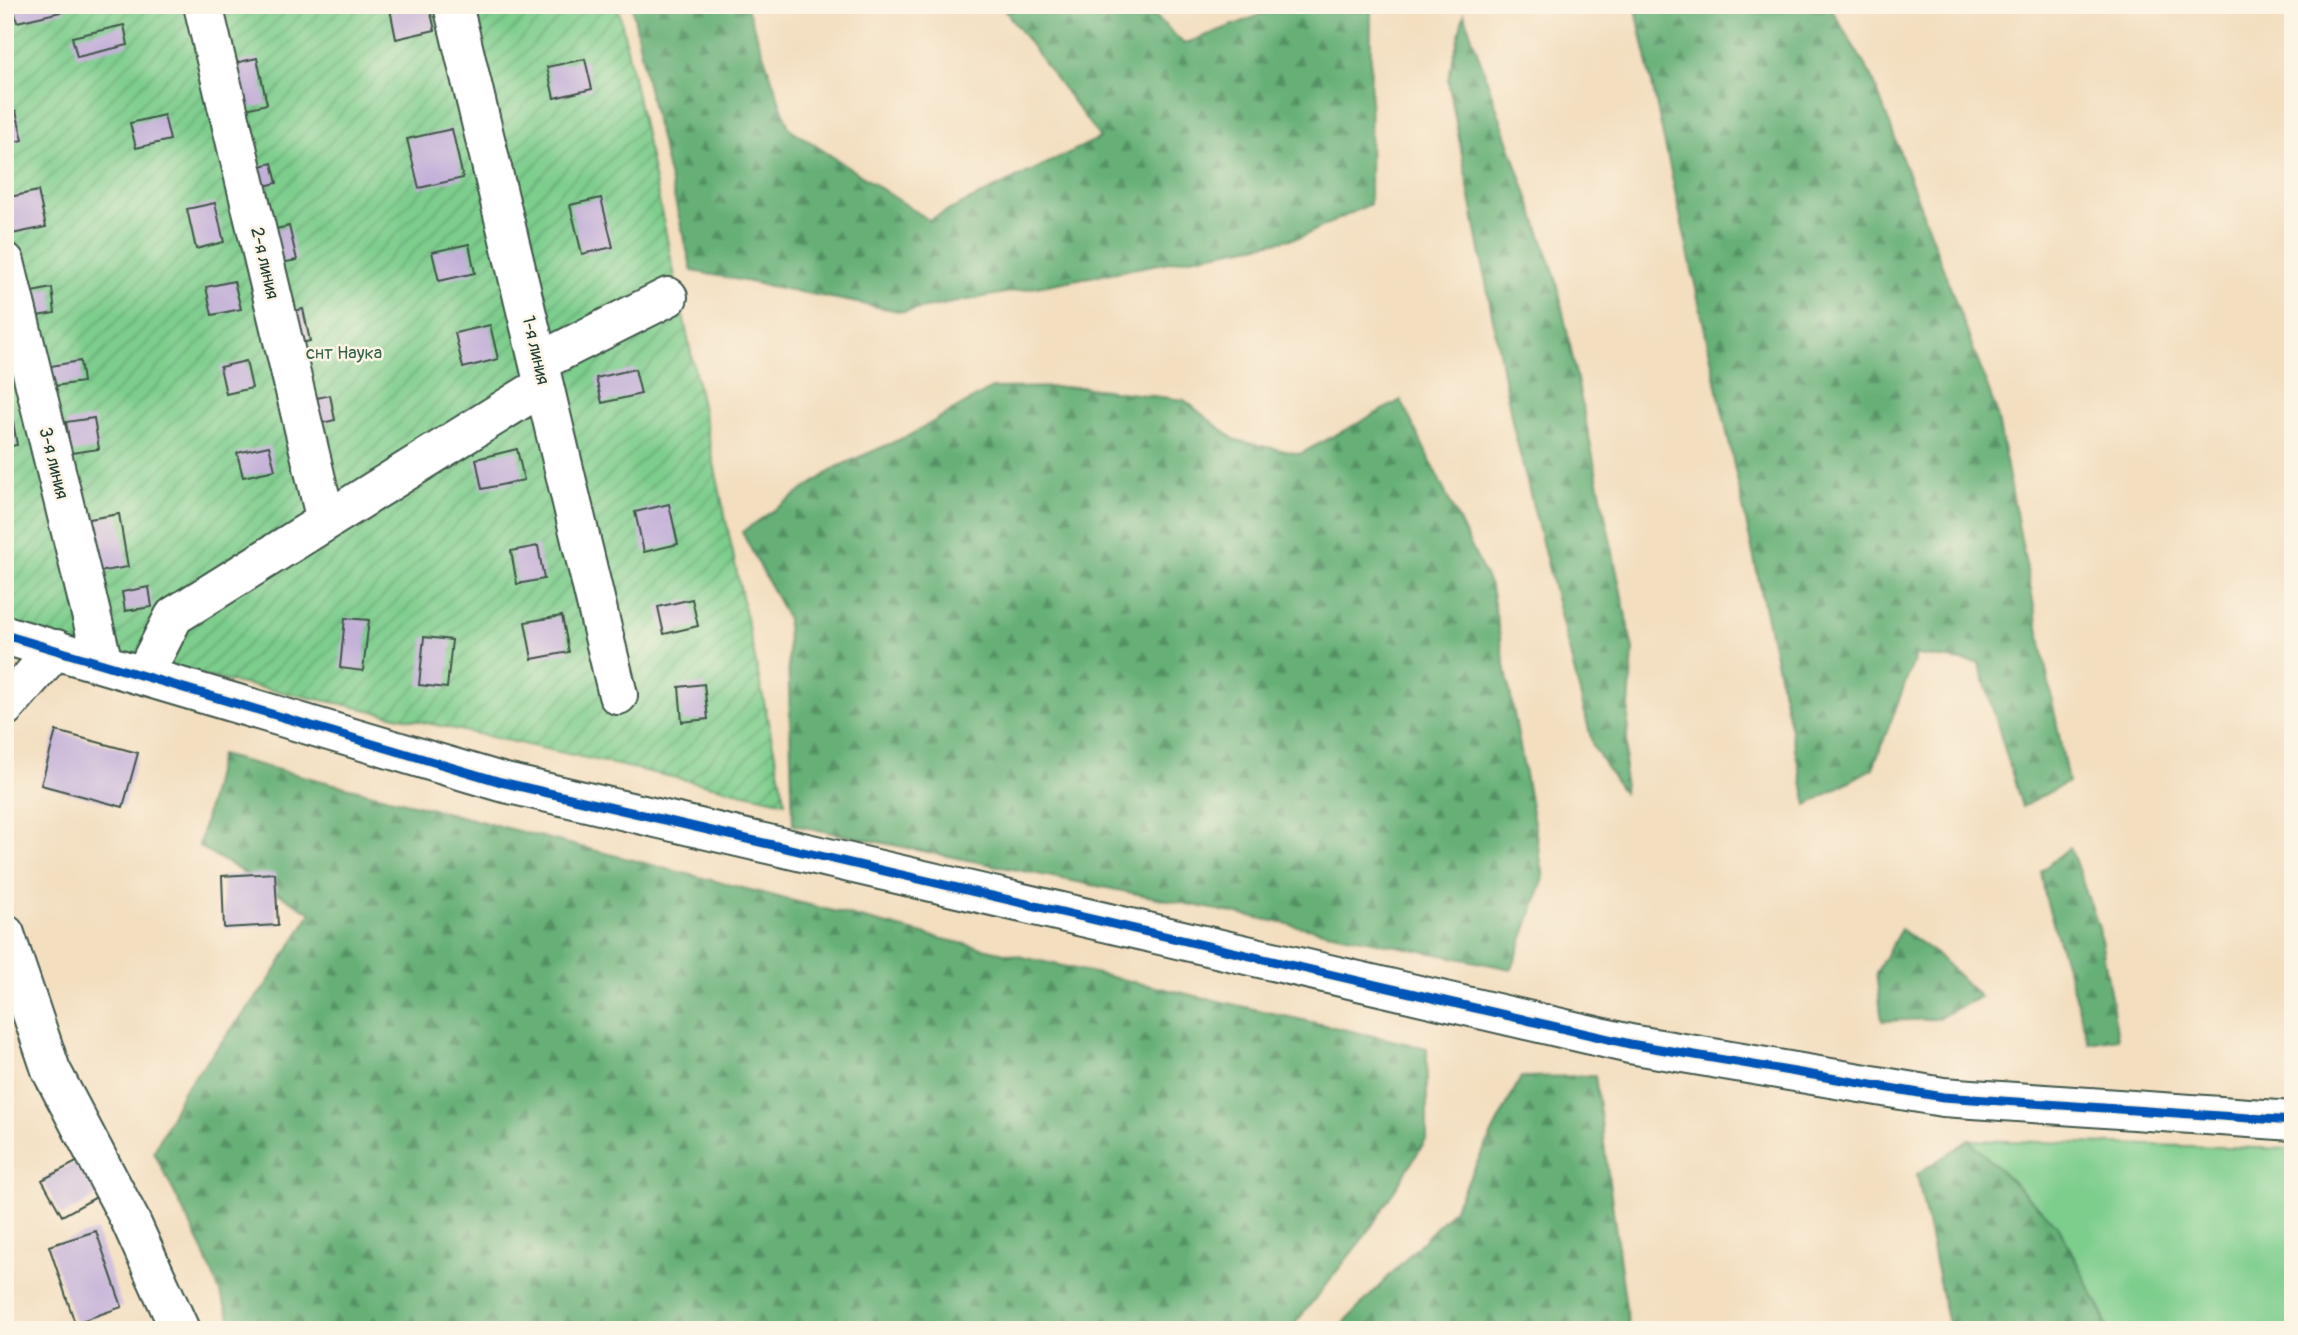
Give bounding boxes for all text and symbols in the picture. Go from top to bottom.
street label: 2-я линия [245,225,284,301]
street label: 1-я линия [516,313,555,387]
park label: снт Наука [306,342,382,365]
street label: 3-я линия [34,425,74,501]

